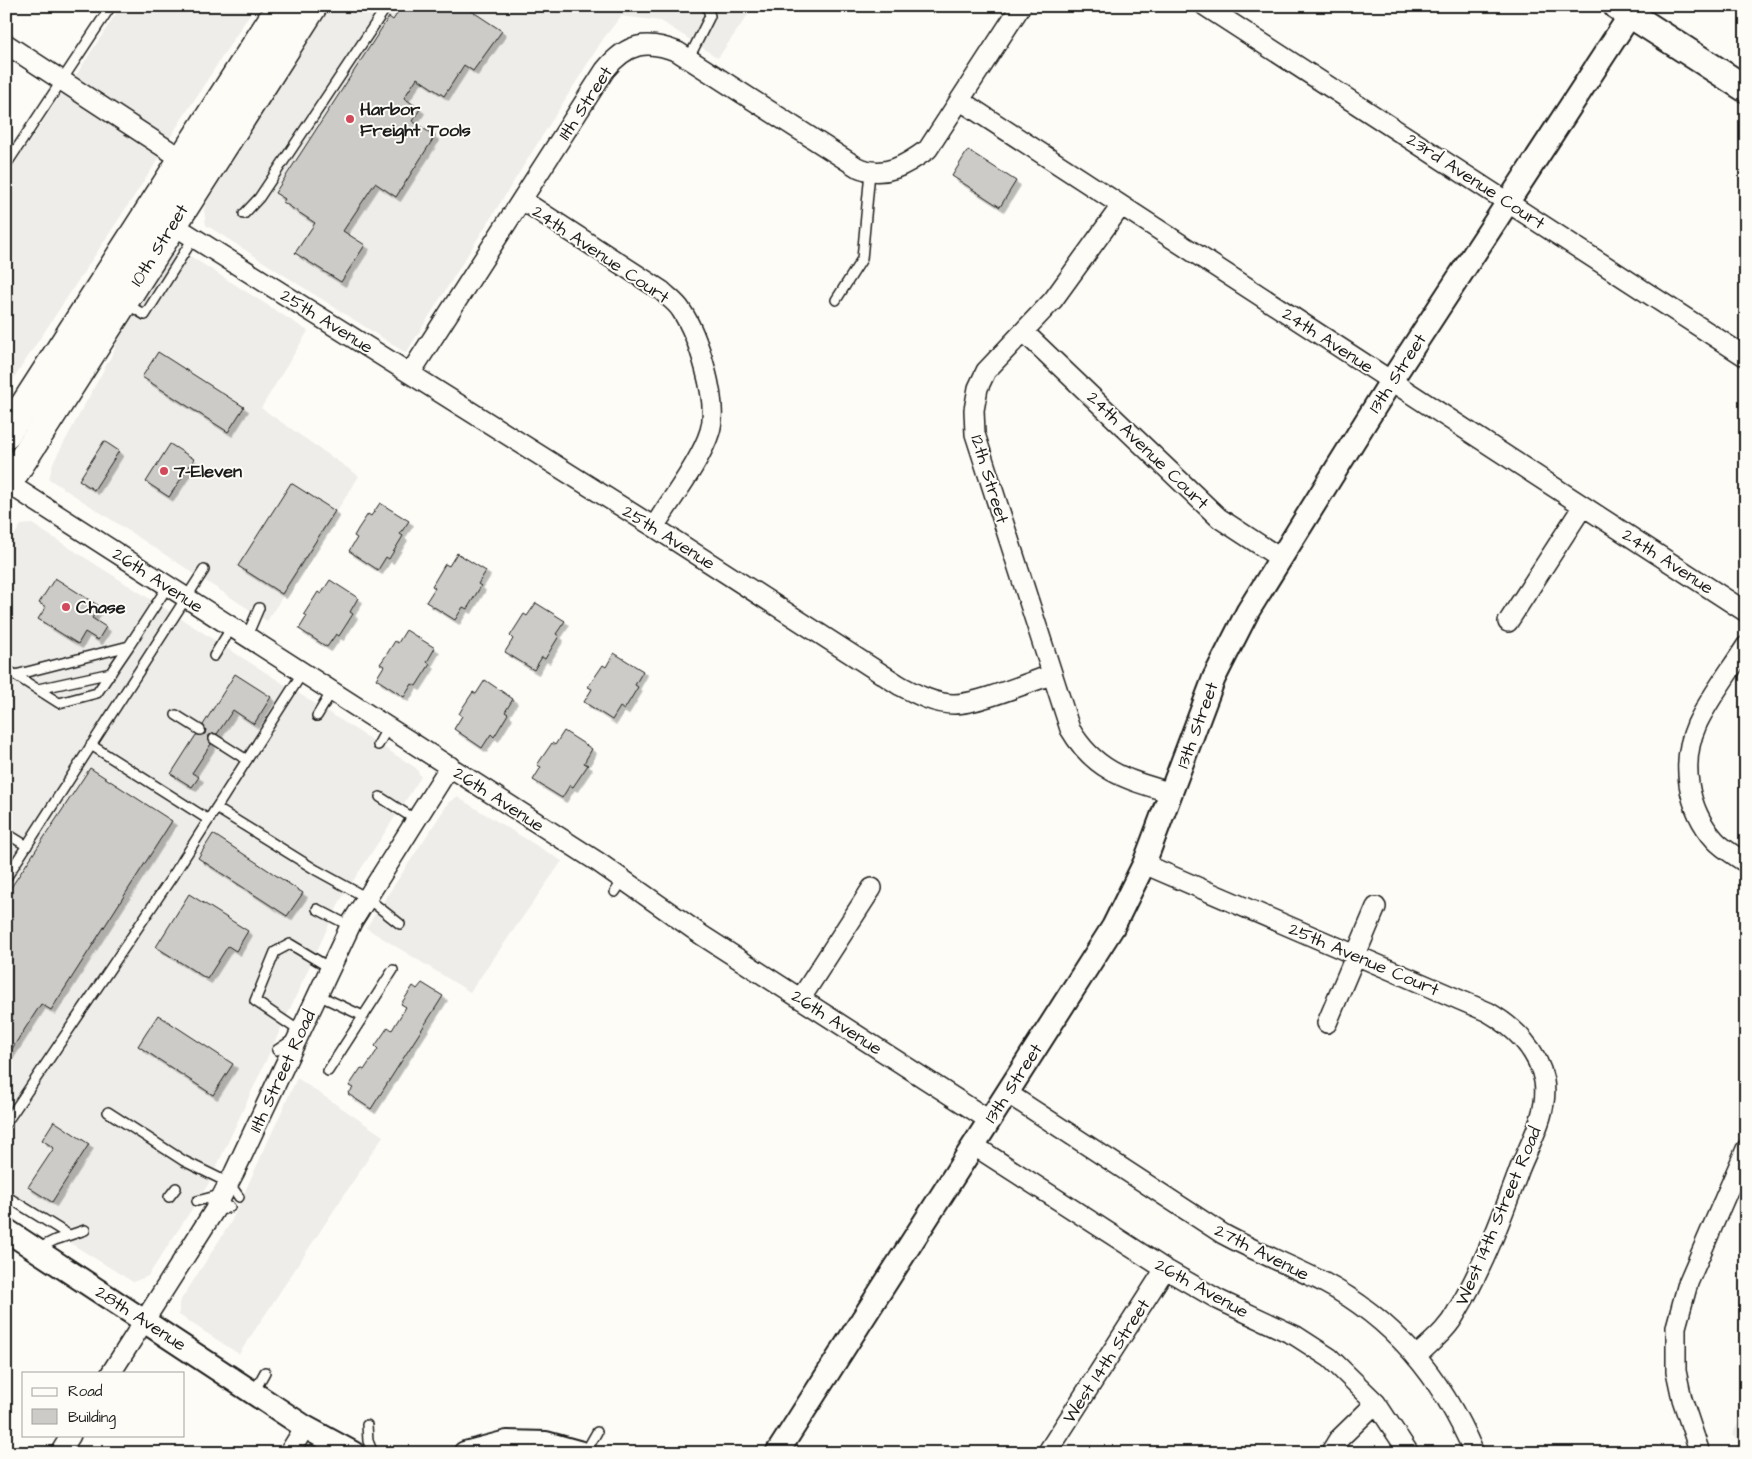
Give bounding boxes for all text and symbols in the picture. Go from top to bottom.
street label: 11th Street [552,61,619,145]
place label: Harbor Freight Tools [360,97,471,144]
marker: Harbor Freight Tools [344,113,356,125]
street label: 23rd Avenue Court [1402,127,1551,236]
street label: 10th Street [124,199,195,291]
street label: 24th Avenue Court [527,199,675,310]
street label: 25th Avenue [276,283,378,360]
street label: 24th Avenue [1277,301,1379,379]
street label: 13th Street [1362,328,1433,418]
street label: 24th Avenue Court [1081,385,1215,516]
street label: 12th Street [964,432,1015,527]
place label: 7-Eleven [173,459,242,484]
marker: 7-Eleven [158,465,170,477]
street label: 25th Avenue [618,499,720,576]
street label: 24th Avenue [1617,522,1719,600]
street label: 26th Avenue [108,542,208,619]
place label: Chase [76,595,126,620]
marker: Chase [60,601,72,613]
street label: 13th Street [1170,678,1225,772]
street label: 26th Avenue [449,761,549,838]
street label: 25th Avenue Court [1285,916,1444,1003]
street label: 26th Avenue [787,984,887,1061]
street label: 11th Street Road [243,1006,322,1136]
street label: 13th Street [978,1038,1049,1128]
street label: West 14th Street Road [1449,1123,1548,1310]
street label: 27th Avenue [1210,1218,1314,1287]
street label: 26th Avenue [1150,1252,1253,1325]
street label: 28th Avenue [90,1280,191,1357]
street label: West 14th Street [1057,1294,1156,1428]
legend [22,1372,185,1436]
text: Road [68,1381,103,1402]
text: Building [68,1407,116,1429]

